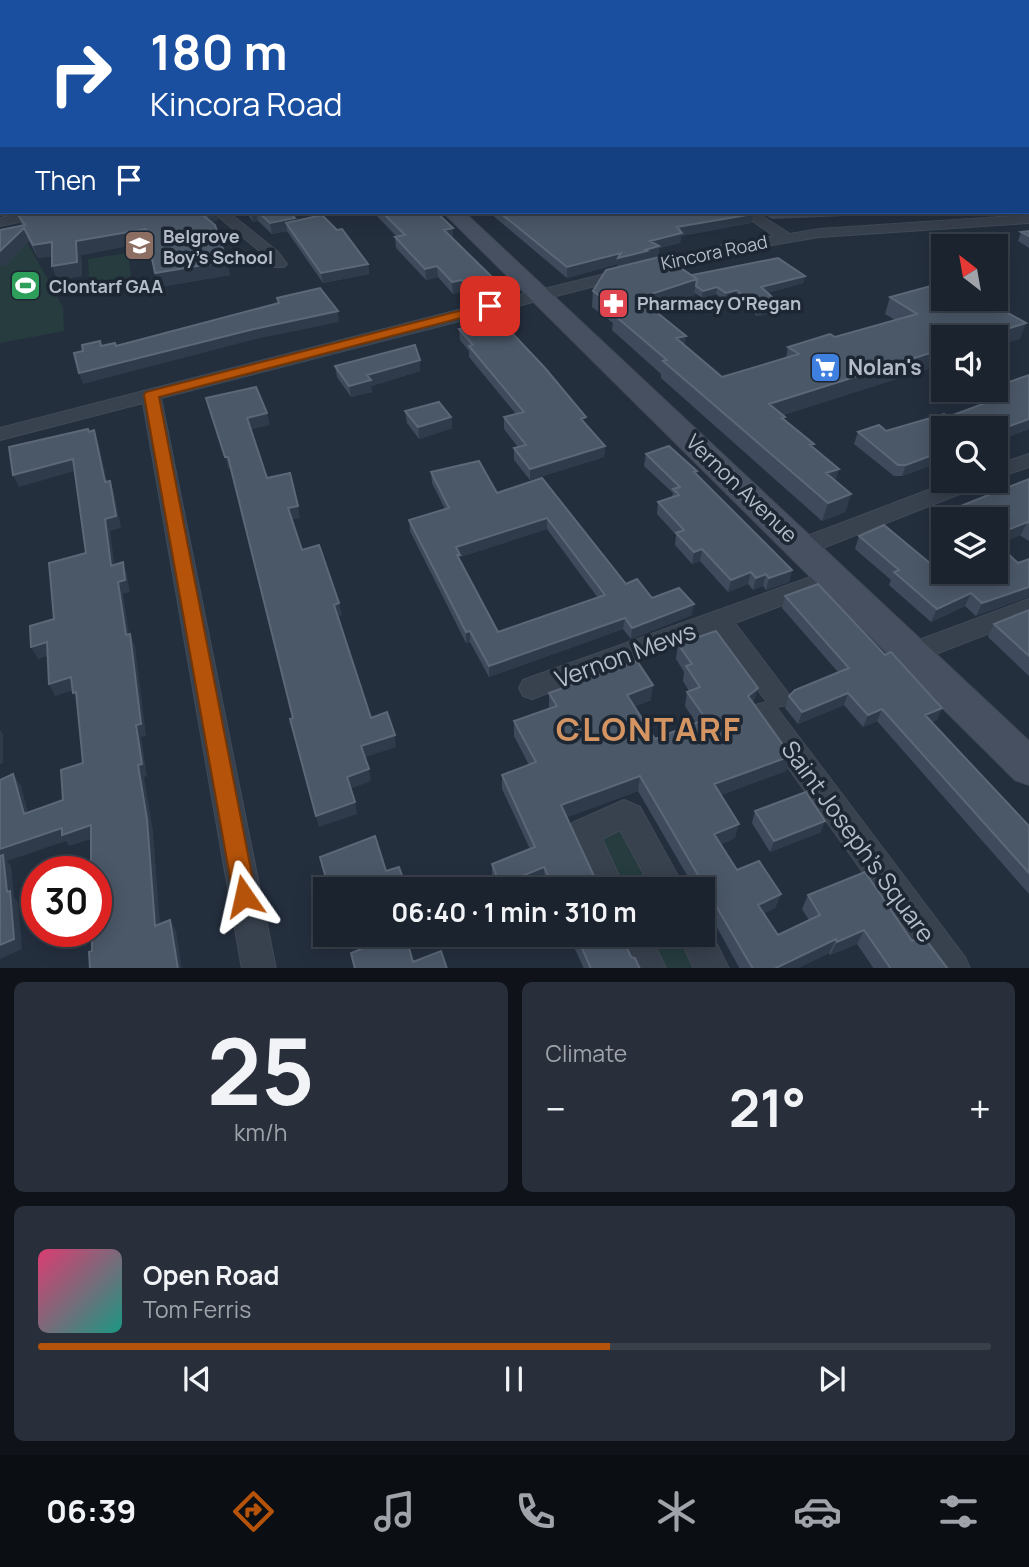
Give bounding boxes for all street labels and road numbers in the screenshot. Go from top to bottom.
street label: Kincora Road [659,229,769,275]
street label: Vernon Avenue [680,428,804,548]
street label: Vernon Mews [550,613,700,695]
street label: Saint Joseph's Square [775,734,943,948]

